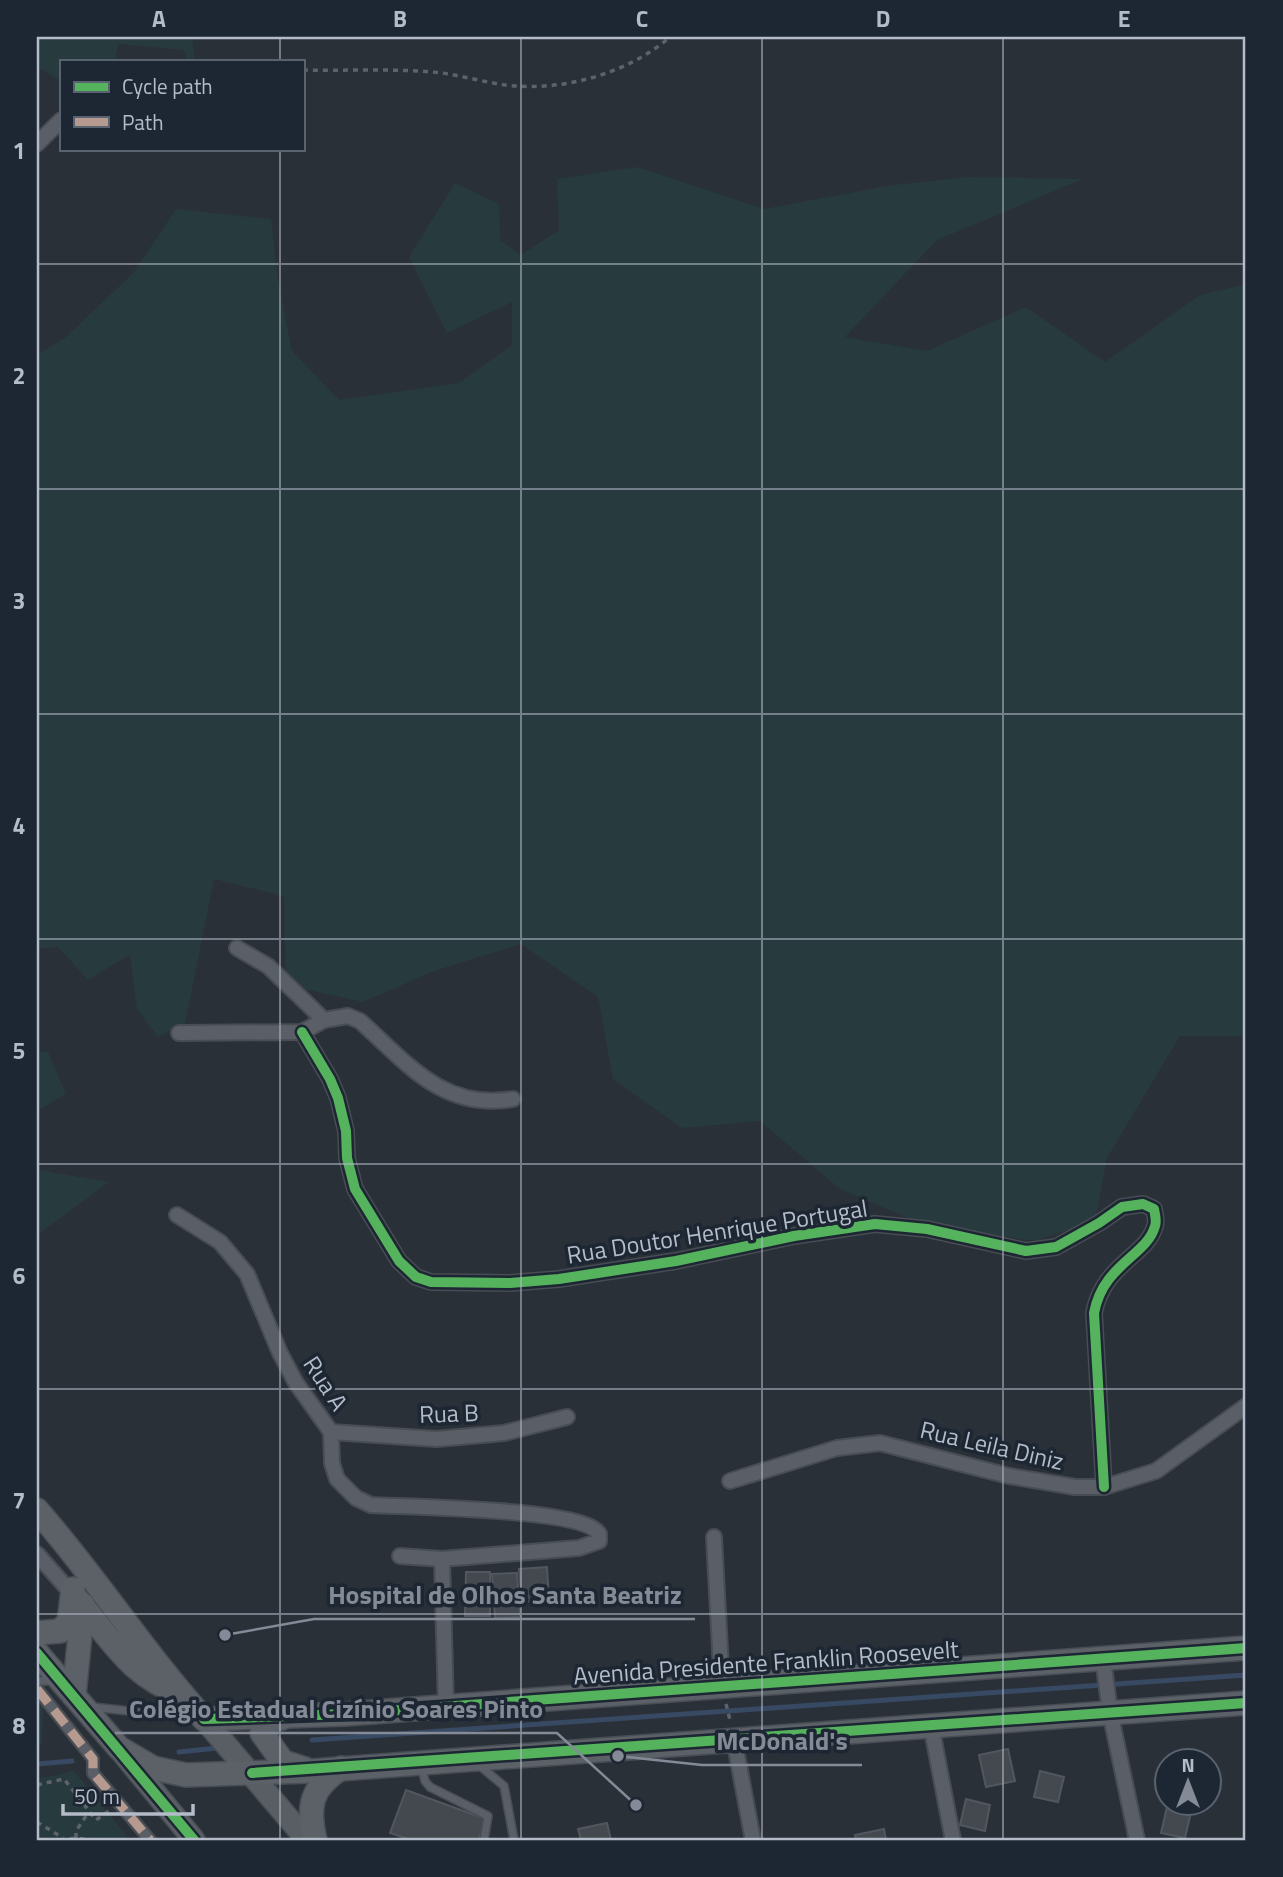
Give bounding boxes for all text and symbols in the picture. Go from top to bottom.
text: A [152,1,166,36]
text: B [393,1,407,36]
text: C [636,1,648,36]
text: D [876,1,890,36]
text: E [1118,1,1130,36]
legend [60,60,304,150]
text: Cycle path [122,70,213,102]
text: Path [122,106,164,138]
text: 1 [13,133,25,168]
text: 2 [13,358,25,393]
text: 3 [13,583,25,618]
text: 4 [13,808,25,843]
text: 5 [13,1033,25,1068]
street label: Rua Doutor Henrique Portugal [564,1189,870,1273]
text: 6 [13,1258,26,1293]
street label: Rua A [295,1348,357,1418]
street label: Rua B [419,1394,479,1432]
street label: Rua Leila Diniz [917,1411,1067,1479]
text: 7 [13,1483,25,1518]
callout: Hospital de Olhos Santa Beatriz [314,1572,695,1619]
text: Hospital de Olhos Santa Beatriz [328,1575,682,1614]
street label: Avenida Presidente Franklin Roosevelt [572,1631,960,1693]
callout: Colégio Estadual Cizínio Soares Pinto [115,1686,557,1733]
text: Colégio Estadual Cizínio Soares Pinto [129,1689,543,1728]
text: 8 [13,1708,26,1743]
callout: McDonald's [702,1718,862,1765]
text: McDonald's [716,1721,848,1760]
north arrow [1154,1748,1224,1818]
text: N [1181,1750,1195,1779]
scale bar [63,1772,192,1816]
text: 50 m [74,1780,120,1812]

